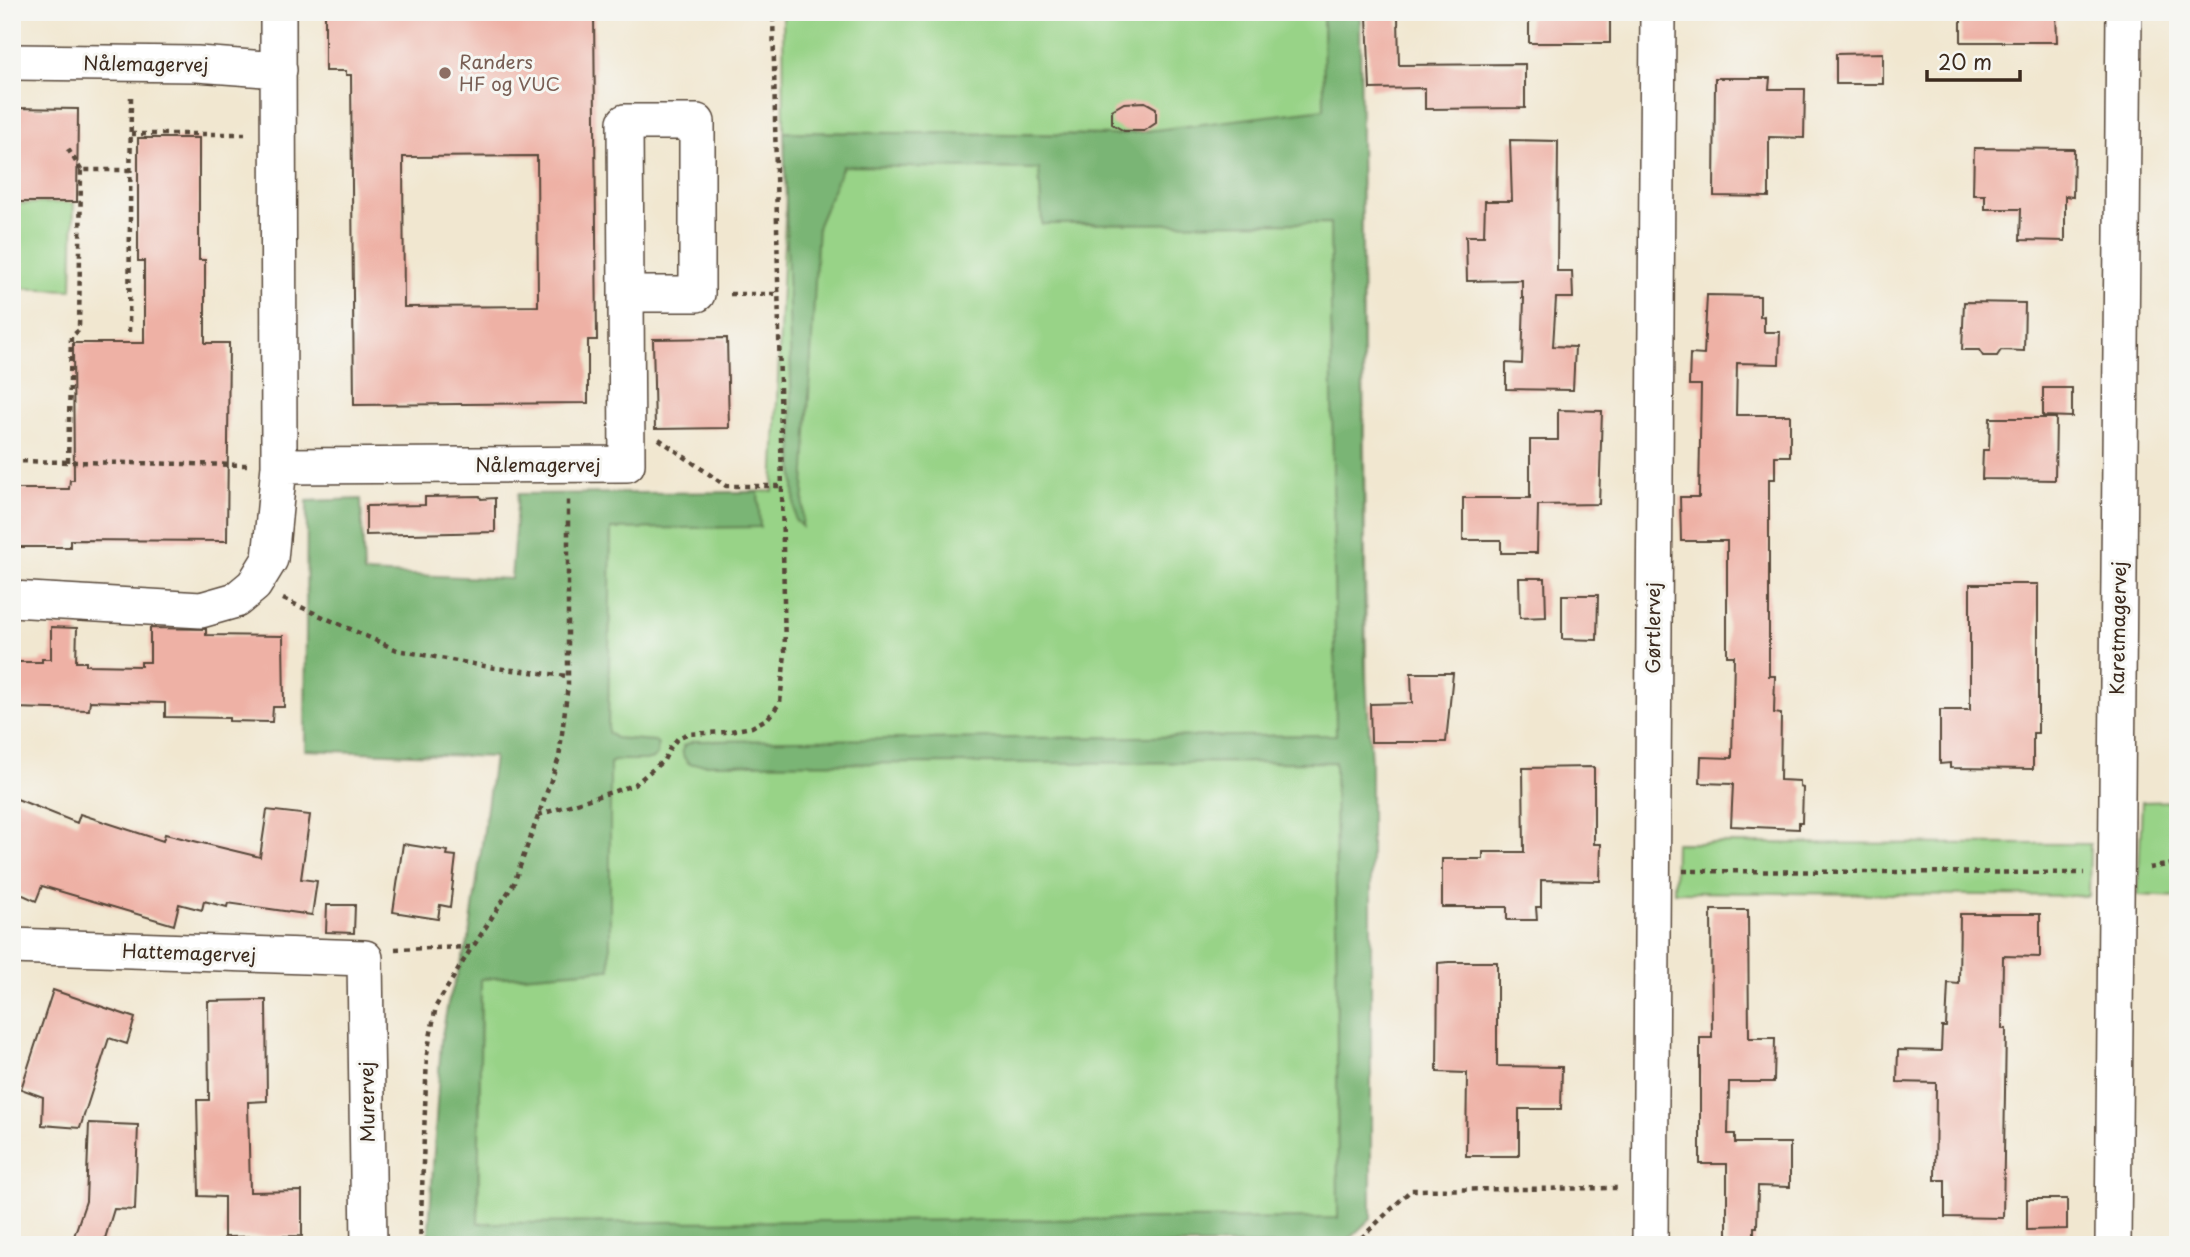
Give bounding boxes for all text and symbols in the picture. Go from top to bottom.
scale bar [1927,38,2020,82]
text: 20 m [1938,45,1992,77]
place label: Randers HF og VUC [459,47,560,97]
street label: Nålemagervej [83,48,209,78]
marker: Randers HF og VUC [437,65,453,81]
street label: Nålemagervej [475,450,601,478]
street label: Karetmagervej [2102,561,2132,695]
street label: Gørtlervej [1638,582,1666,674]
street label: Hattemagervej [122,936,257,968]
street label: Murervej [351,1061,381,1143]

